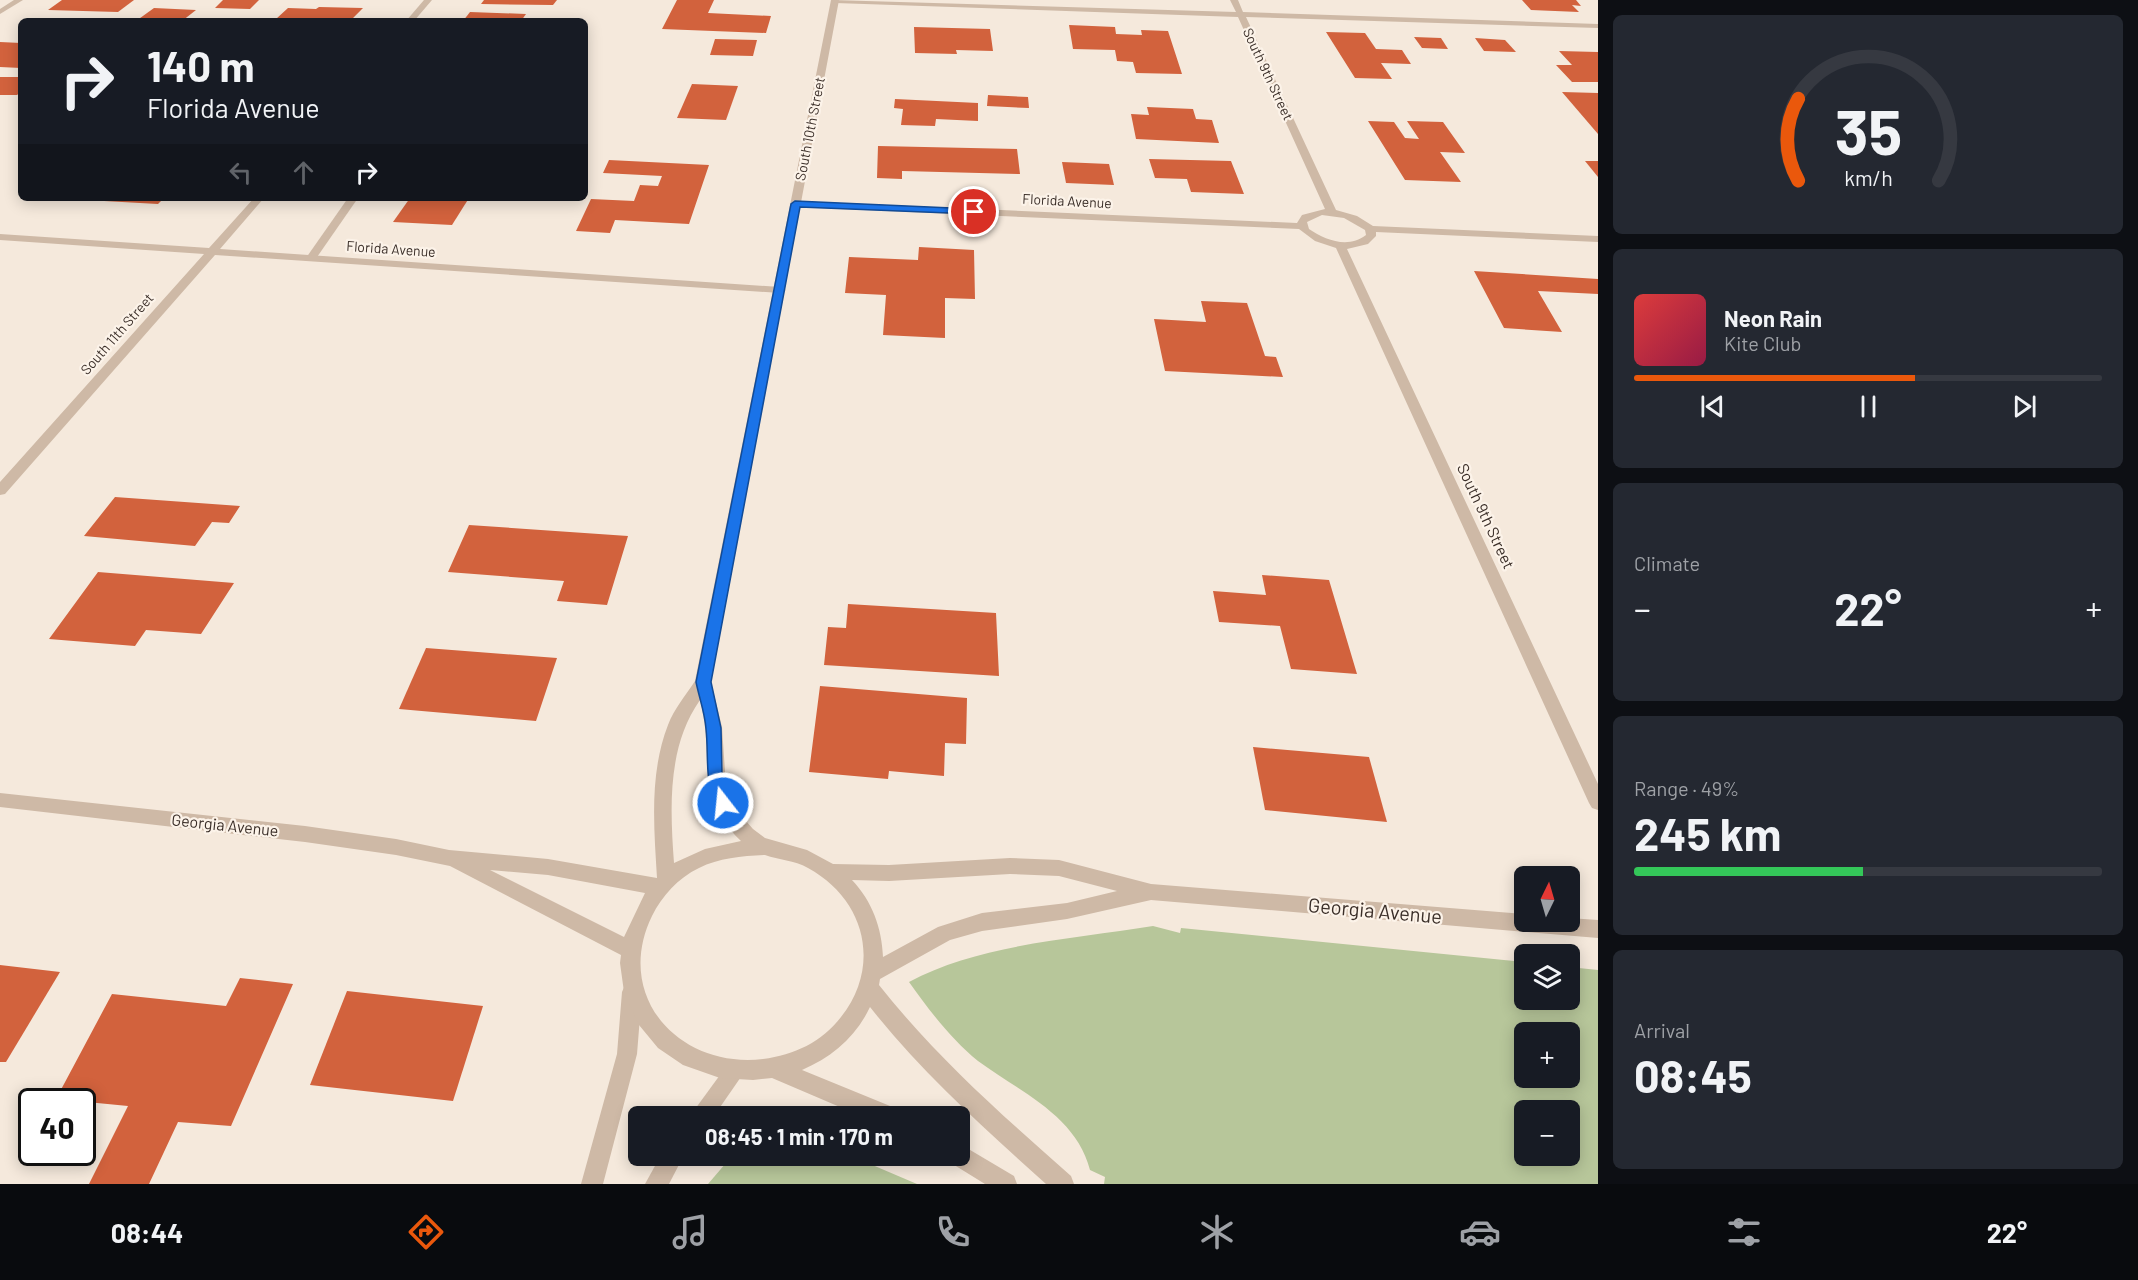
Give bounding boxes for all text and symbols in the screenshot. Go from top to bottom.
street label: South 9th Street [1240,25,1297,123]
text: 140 m [147,40,255,90]
icon: right [48,42,126,120]
street label: South 10th Street [791,76,828,182]
text: Florida Avenue [147,91,320,123]
text: 35 [1834,94,1902,168]
icon: left [224,156,257,189]
icon: ahead [287,156,320,189]
icon: right [350,156,383,189]
text: km/h [1844,166,1892,191]
pin [948,186,999,237]
street label: Florida Avenue [1022,190,1112,211]
icon: arrive [957,195,990,228]
street label: Florida Avenue [346,237,436,260]
street label: South 11th Street [77,290,157,378]
text: Neon Rain [1724,305,1822,331]
text: Kite Club [1724,331,1801,355]
icon: previous [1696,390,1729,423]
icon: pause [1852,390,1885,423]
icon: next [2008,390,2041,423]
street label: South 9th Street [1454,460,1519,571]
text: Climate [1634,551,1700,575]
text: 22° [1834,581,1902,635]
text: − [1634,588,1651,628]
text: + [2085,588,2102,628]
position arrow [691,771,755,835]
text: Range · 49% [1634,776,1739,800]
text: 245 km [1634,806,1781,860]
street label: Georgia Avenue [171,809,280,840]
north arrow [1514,866,1580,932]
map controls [1514,866,1580,1166]
street label: Georgia Avenue [1307,892,1443,928]
button: layers [1514,944,1580,1010]
text: Arrival [1634,1018,1690,1042]
button: + [1514,1022,1580,1088]
text: 08:45 [1634,1048,1752,1102]
speed limit sign: 40 [18,1088,96,1166]
button: − [1514,1100,1580,1166]
text: 08:45 · 1 min · 170 m [705,1123,893,1149]
icon: directions [405,1211,447,1253]
icon: music [669,1211,711,1253]
icon: phone [932,1211,974,1253]
icon: climate [1196,1211,1238,1253]
icon: car [1459,1211,1501,1253]
icon: filters [1723,1211,1765,1253]
text: 08:44 [111,1216,183,1248]
text: 22° [1987,1216,2027,1248]

